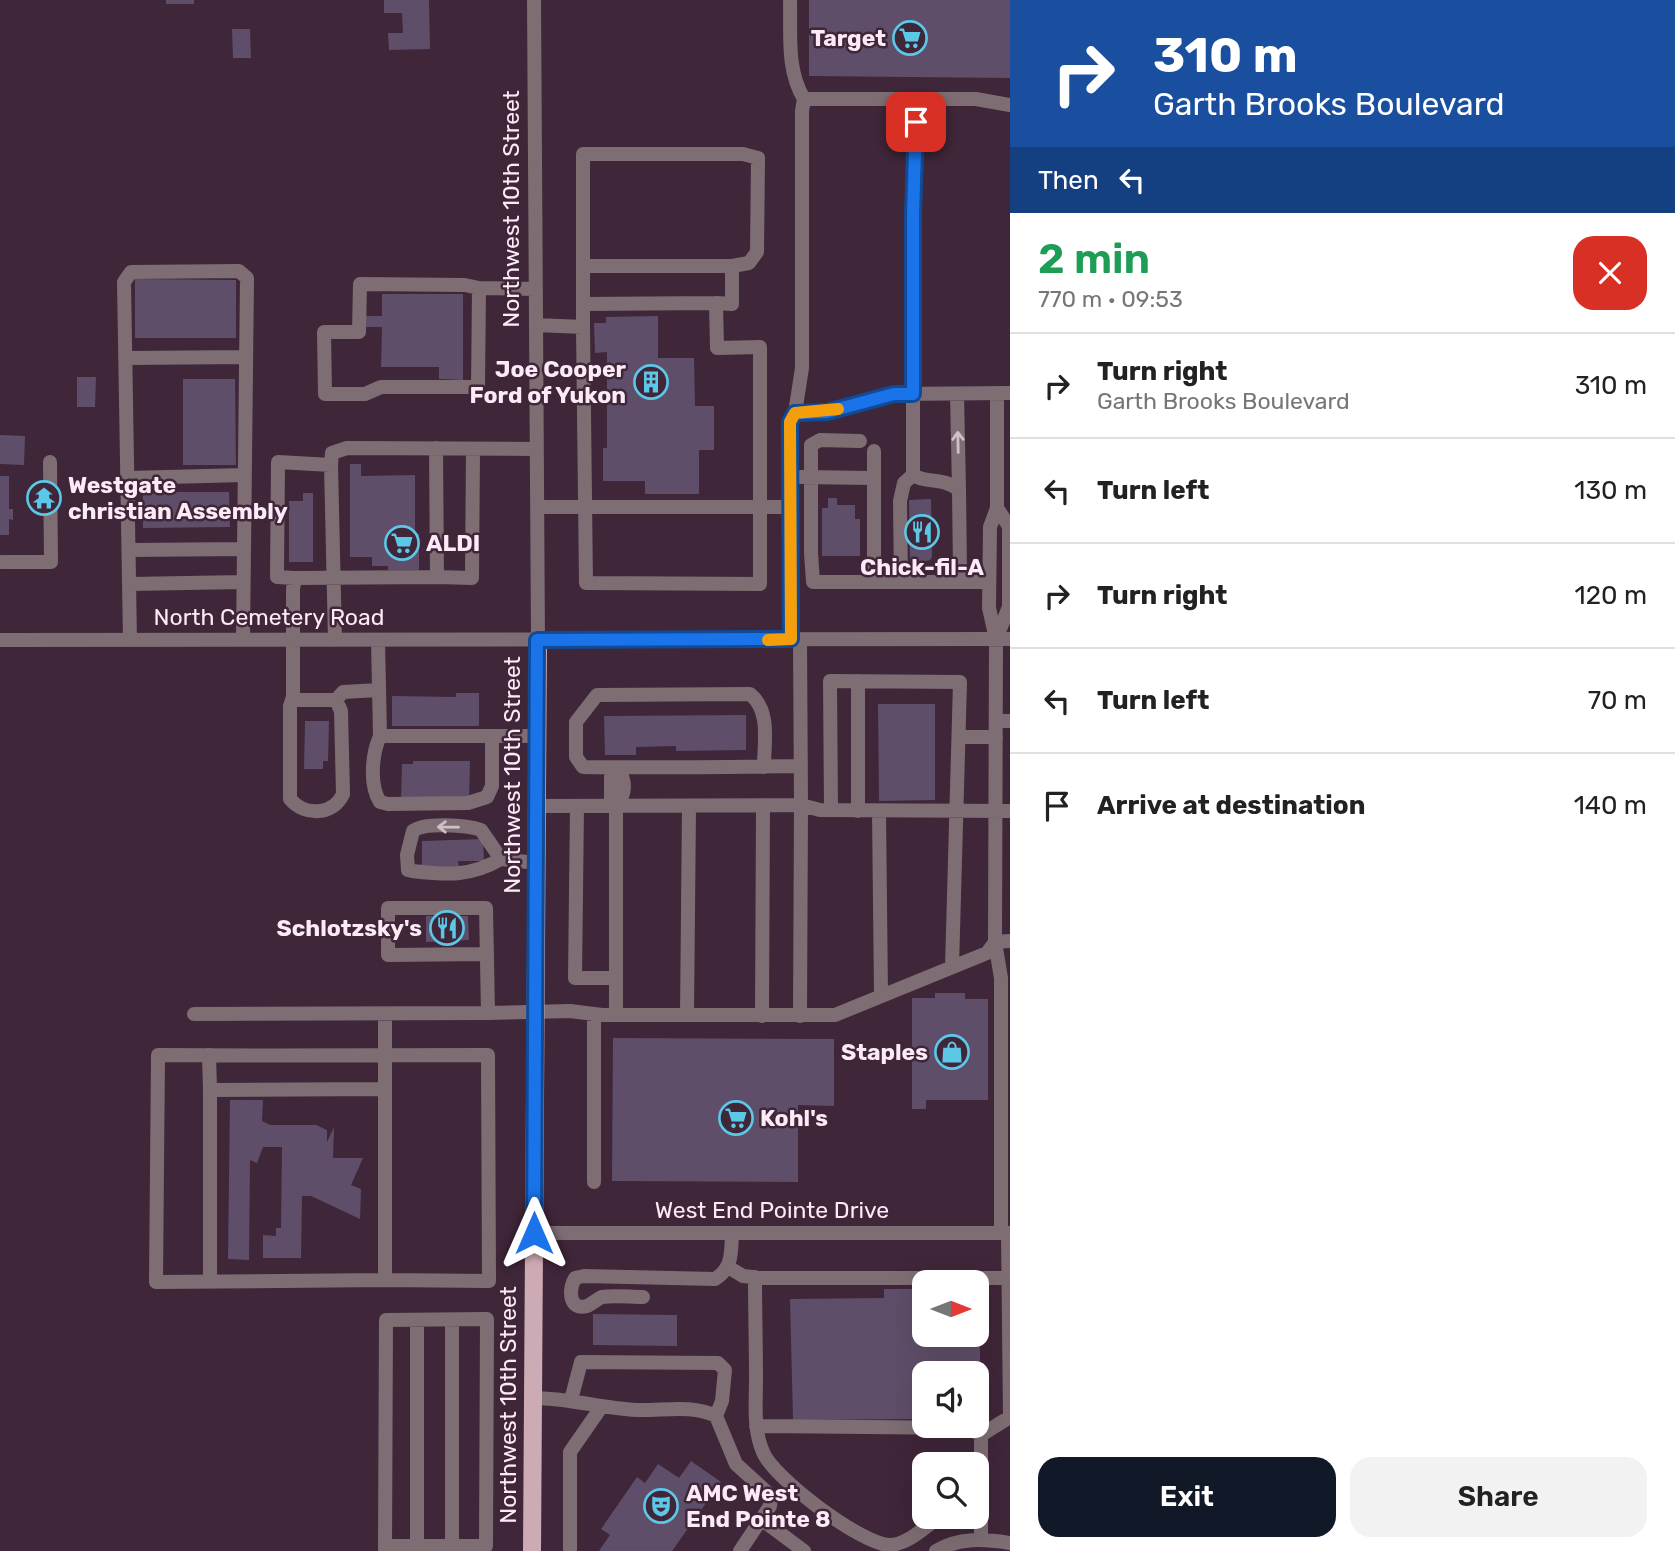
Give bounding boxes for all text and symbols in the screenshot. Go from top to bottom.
supermarket icon: Target [891,19,929,57]
place label: Target [811,24,886,52]
text: 310 m [1153,26,1298,84]
icon: right [1038,28,1129,119]
text: Garth Brooks Boulevard [1153,85,1505,123]
street label: Northwest 10th Street [497,90,525,328]
pin [886,92,946,152]
icon: arrive [897,103,935,141]
icon: left [1113,161,1151,199]
text: Then [1038,165,1099,196]
text: 2 min [1038,234,1150,284]
button: close [1573,236,1647,310]
text: 770 m · 09:53 [1038,285,1183,313]
place label: Joe Cooper Ford of Yukon [470,355,627,409]
text: Turn right [1097,356,1227,387]
building icon: Joe Cooper Ford of Yukon [632,363,670,401]
icon: right [1038,367,1076,405]
text: 310 m [1575,370,1647,401]
text: Garth Brooks Boulevard [1097,387,1350,415]
one-way arrow [951,431,965,454]
place label: Westgate christian Assembly [68,471,288,525]
icon: left [1038,472,1076,510]
text: Turn left [1097,475,1209,506]
text: 130 m [1574,475,1647,506]
temple icon: Westgate christian Assembly [25,479,63,517]
restaurant icon: Chick-fil-A [903,513,941,551]
supermarket icon: ALDI [383,524,421,562]
place label: ALDI [426,529,480,557]
place label: Chick-fil-A [860,553,984,581]
icon: right [1038,577,1076,615]
text: Turn right [1097,580,1227,611]
text: 120 m [1575,580,1647,611]
street label: North Cemetery Road [154,603,384,631]
street label: Northwest 10th Street [498,656,526,894]
icon: left [1038,682,1076,720]
text: Turn left [1097,685,1209,716]
text: 70 m [1588,685,1647,716]
icon: arrive [1038,787,1076,825]
text: Arrive at destination [1097,790,1365,821]
text: 140 m [1574,790,1647,821]
one-way arrow [437,820,460,833]
restaurant icon: Schlotzsky's [428,909,466,947]
place label: Schlotzsky's [276,914,422,942]
shop icon: Staples [933,1033,971,1071]
place label: Staples [841,1038,928,1066]
supermarket icon: Kohl's [717,1099,755,1137]
place label: Kohl's [760,1104,828,1132]
position arrow [497,1196,571,1270]
street label: West End Pointe Drive [655,1196,889,1224]
north arrow [912,1270,989,1348]
map controls [912,1270,989,1529]
street label: Northwest 10th Street [494,1286,522,1524]
button: sound [912,1361,989,1438]
button: search [912,1452,989,1529]
button: Exit [1038,1457,1336,1537]
button: Share [1350,1457,1647,1537]
place label: AMC West End Pointe 8 [686,1479,830,1533]
theatre icon: AMC West End Pointe 8 [642,1487,680,1525]

